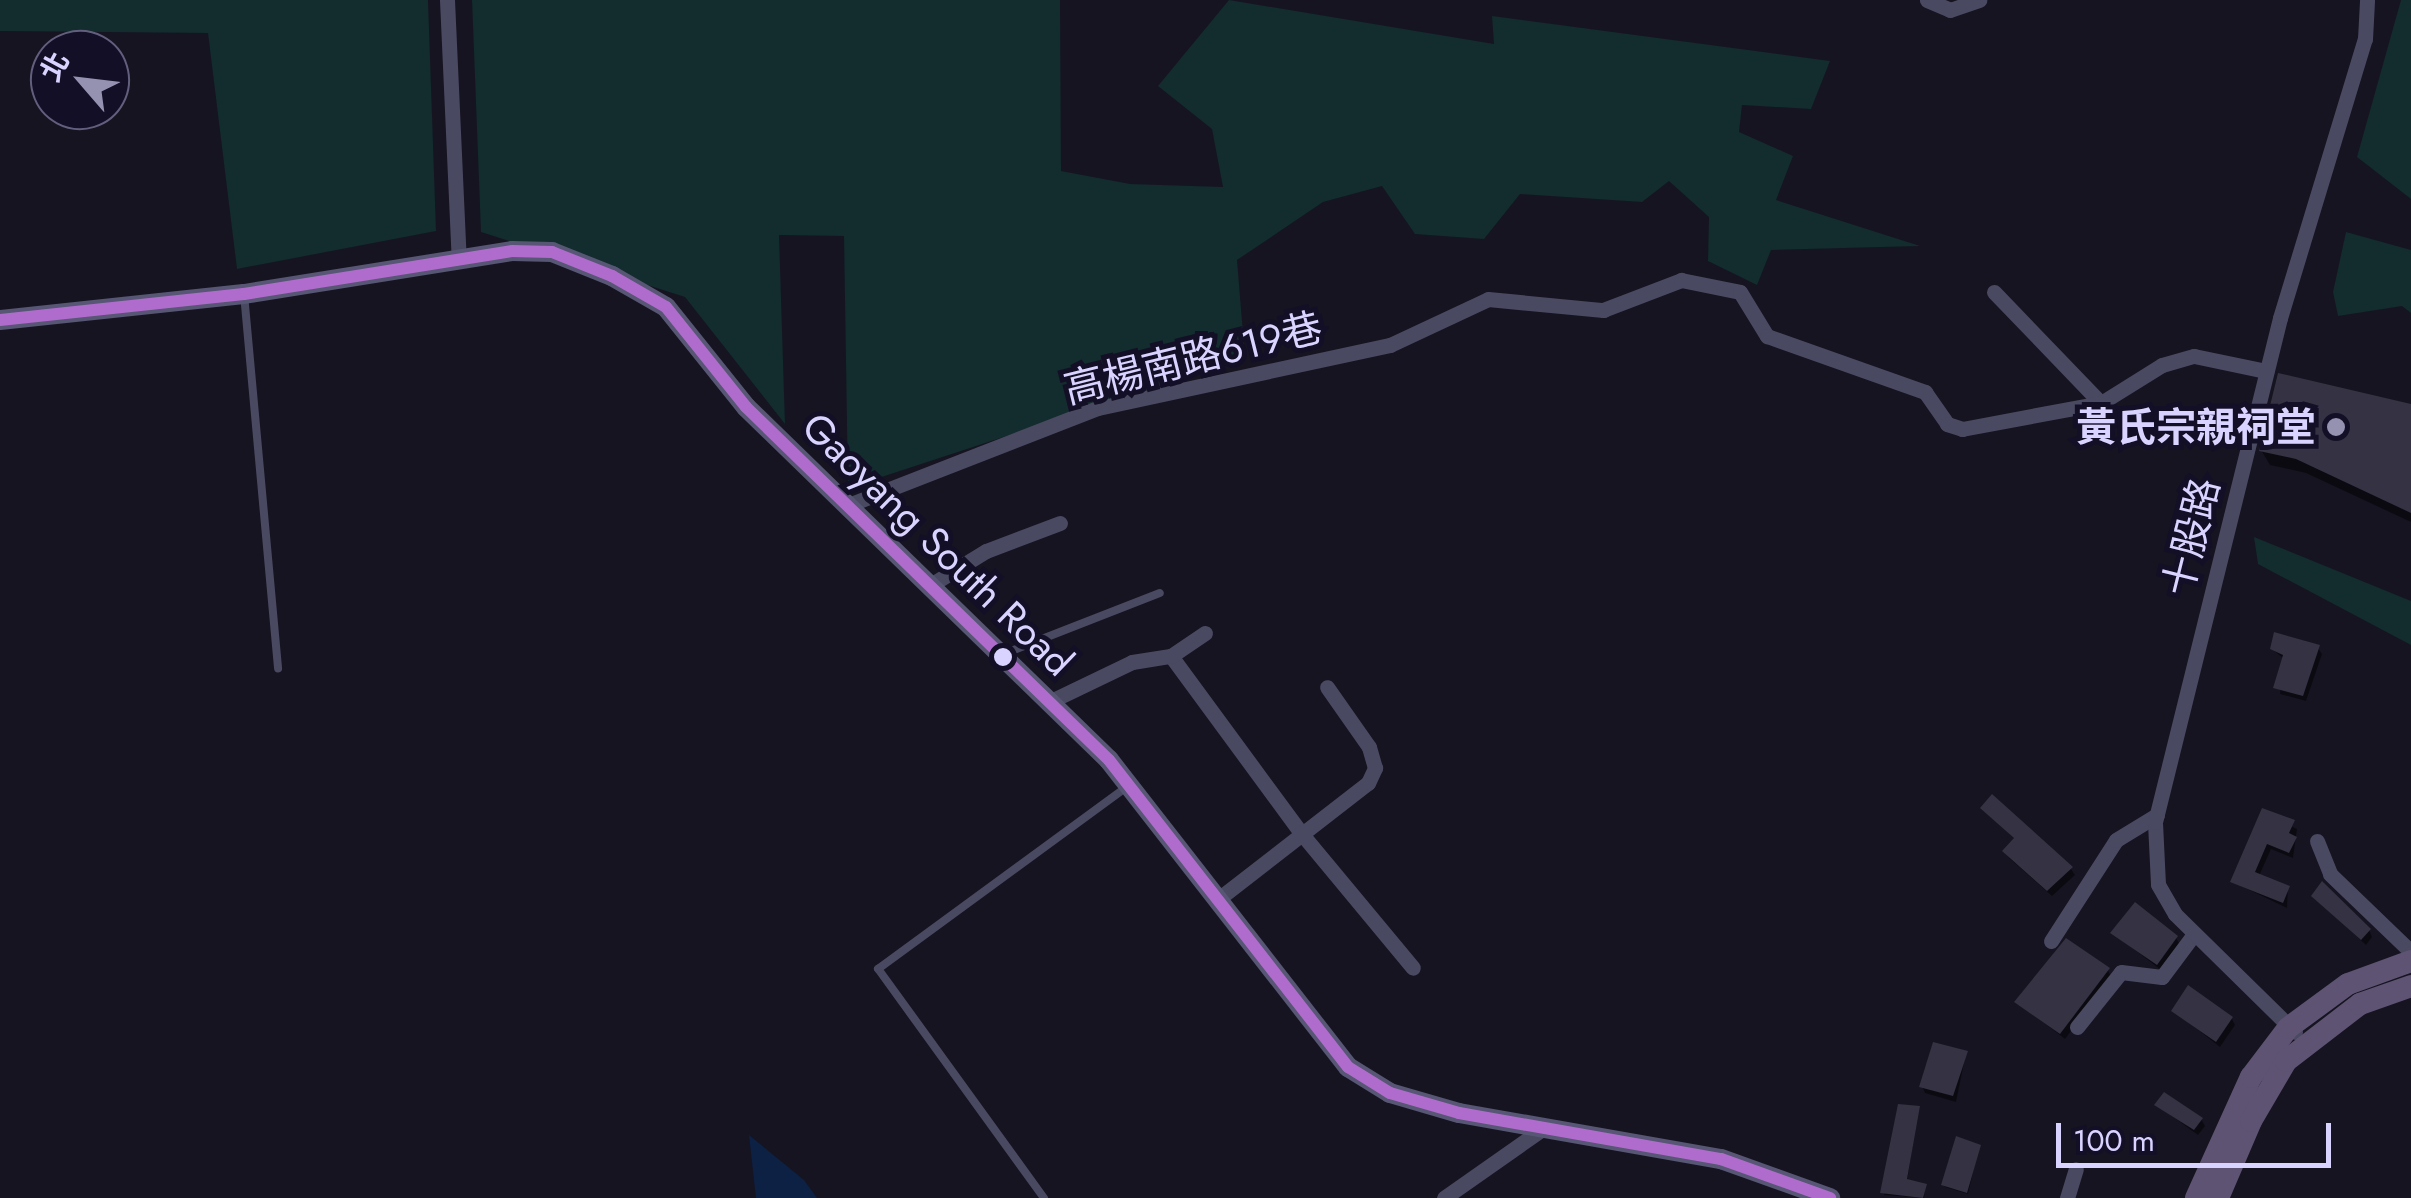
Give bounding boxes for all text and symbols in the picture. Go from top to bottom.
north arrow [30,30,130,130]
text: 北 [30,45,80,89]
street label: 高楊南路619巷 [1059,303,1327,413]
street label: Gaoyang South Road [793,402,1083,686]
place label: 黃氏宗親祠堂 [2076,403,2316,451]
marker: 黃氏宗親祠堂 [2325,416,2347,438]
street label: 十股路 [2153,473,2229,601]
unlabelled marker [993,647,1013,667]
scale bar [2061,1103,2336,1165]
text: 100 m [2073,1119,2155,1162]

